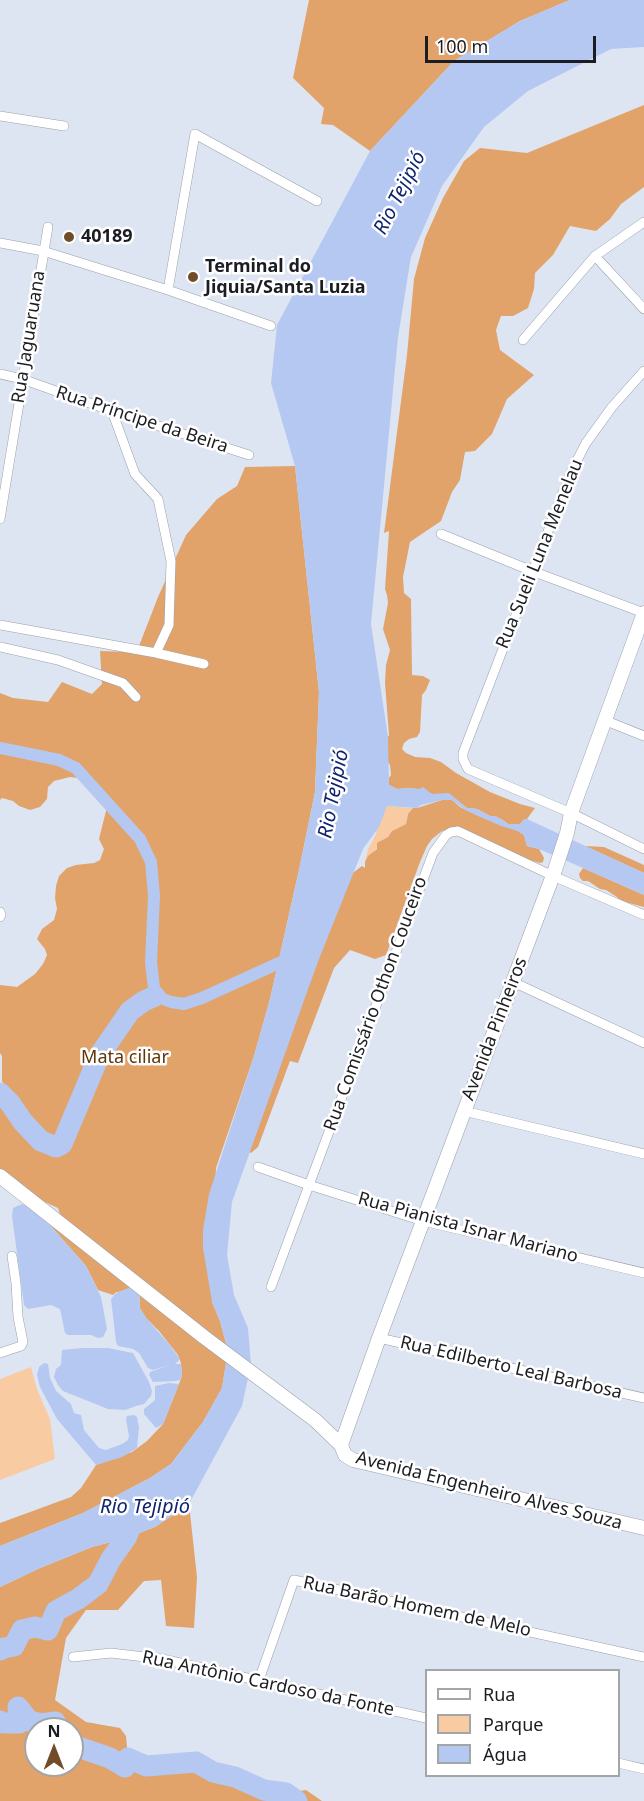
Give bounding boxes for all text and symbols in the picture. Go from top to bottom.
scale bar [428,24,599,62]
text: 100 m [436,34,488,58]
water label: Rio Tejipió [369,147,431,239]
place label: 40189 [81,226,132,248]
marker: 40189 [62,230,76,244]
place label: Terminal do Jiquia/Santa Luzia [205,256,366,298]
street label: Rua Jaguaruana [8,269,50,405]
marker: Terminal do Jiquia/Santa Luzia [186,270,200,284]
street label: Rua Príncipe da Beira [53,382,231,458]
street label: Rua Sueli Luna Menelau [492,456,588,652]
water label: Rio Tejipió [314,748,354,840]
street label: Rua Comissário Othon Couceiro [320,874,432,1134]
street label: Avenida Pinheiros [458,954,532,1104]
park label: Mata ciliar [81,1047,169,1069]
street label: Rua Pianista Isnar Mariano [356,1188,580,1268]
street label: Rua Edilberto Leal Barbosa [398,1332,624,1404]
street label: Avenida Engenheiro Alves Souza [354,1447,624,1535]
water label: Rio Tejipió [100,1495,190,1519]
street label: Rua Barão Homem de Melo [301,1572,533,1642]
street label: Rua Antônio Cardoso da Fonte [140,1647,396,1721]
legend [425,1669,620,1777]
text: Rua [483,1682,515,1706]
text: Parque [483,1712,543,1736]
north arrow [24,1717,84,1777]
text: N [47,1720,61,1742]
text: Água [483,1742,527,1766]

